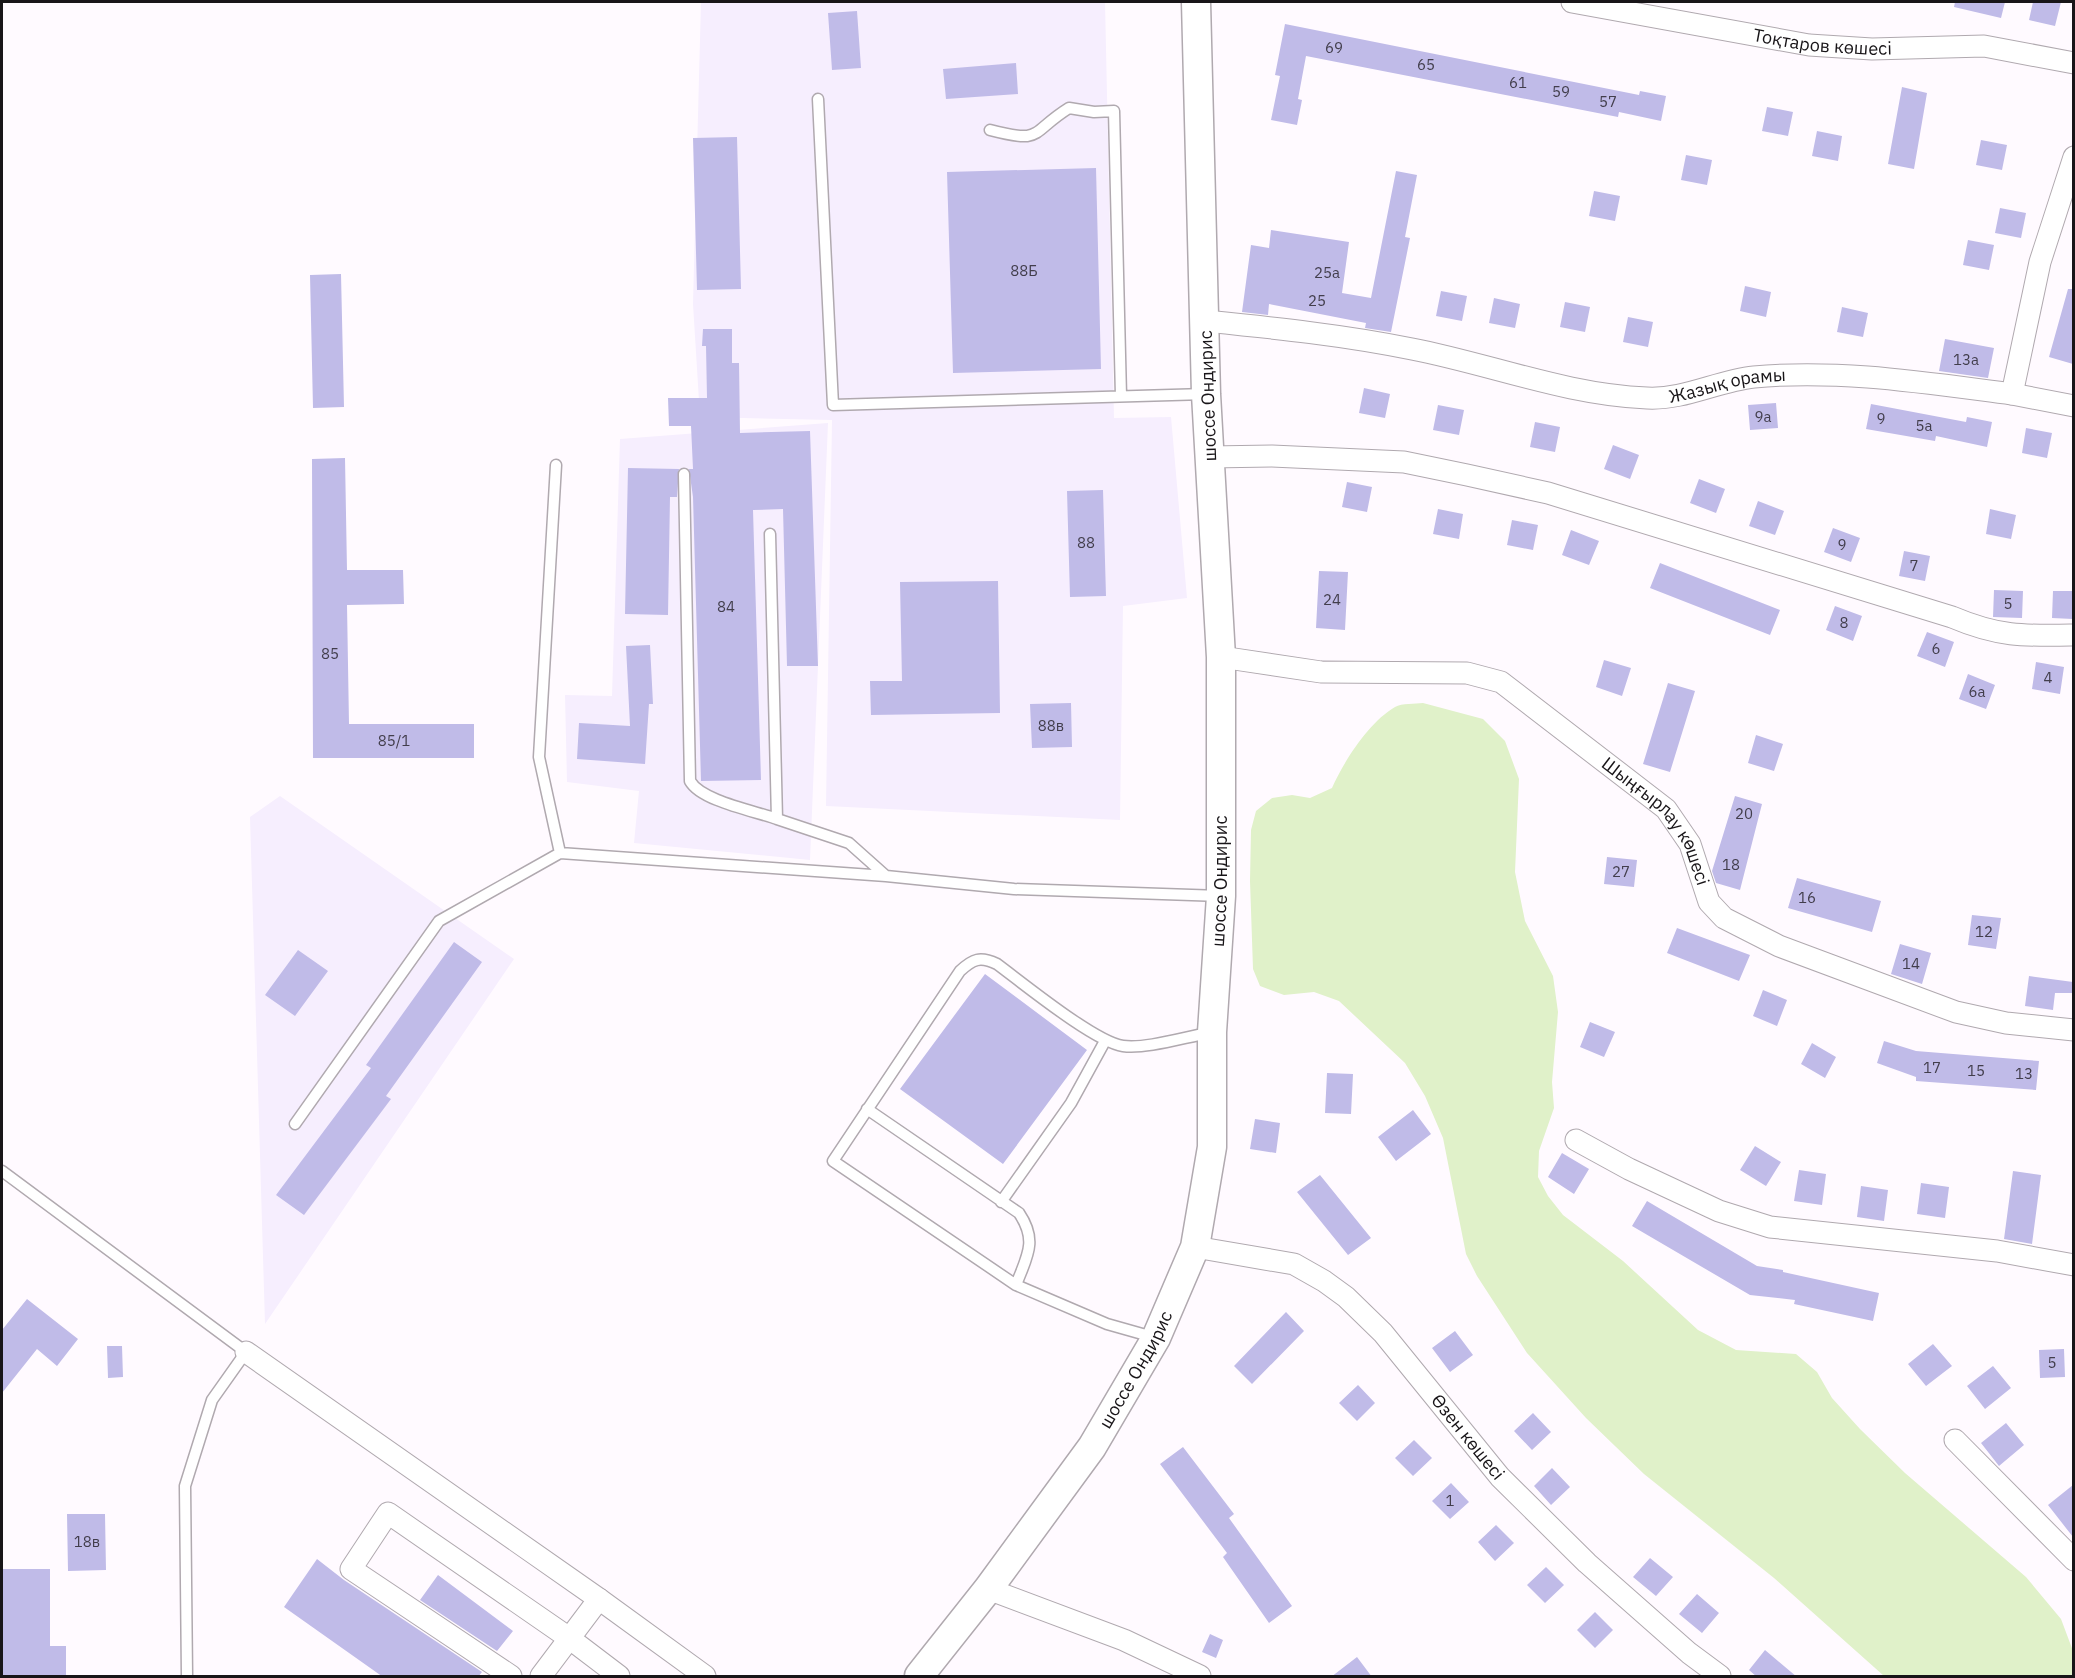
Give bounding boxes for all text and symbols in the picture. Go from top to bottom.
street label: Тоқтаров көшесі [1751,23,1892,60]
house number: 69 [1325,38,1343,57]
house number: 65 [1417,55,1435,74]
house number: 61 [1509,73,1527,92]
house number: 59 [1552,82,1570,101]
house number: 57 [1599,92,1617,111]
house number: 88Б [1010,261,1038,280]
house number: 25а [1314,263,1340,282]
house number: 25 [1308,291,1326,310]
street label: шоссе Ондирис [1194,330,1221,462]
house number: 13а [1953,350,1979,369]
street label: Жазық орамы [1667,363,1786,408]
house number: 9а [1754,407,1772,426]
house number: 9 [1876,409,1886,428]
house number: 5а [1915,416,1933,435]
house number: 88 [1077,533,1095,552]
house number: 9 [1837,535,1847,554]
house number: 7 [1909,556,1919,575]
house number: 24 [1323,590,1341,609]
house number: 5 [2003,594,2013,613]
house number: 84 [717,597,735,616]
house number: 8 [1839,613,1849,632]
house number: 6 [1931,639,1941,658]
house number: 85 [321,644,339,663]
house number: 4 [2043,668,2053,687]
house number: 6а [1968,682,1986,701]
house number: 88в [1038,716,1064,735]
house number: 85/1 [378,731,410,750]
street label: Шыңғырлау көшесі [1597,752,1715,888]
house number: 20 [1735,804,1753,823]
street label: шоссе Ондирис [1206,816,1232,947]
house number: 18 [1722,855,1740,874]
house number: 27 [1612,862,1630,881]
house number: 16 [1798,888,1816,907]
house number: 12 [1975,922,1993,941]
house number: 14 [1902,954,1920,973]
house number: 17 [1923,1058,1941,1077]
house number: 15 [1967,1061,1985,1080]
house number: 13 [2015,1064,2033,1083]
street label: шоссе Ондирис [1093,1307,1177,1432]
house number: 5 [2047,1353,2057,1372]
street label: Өзен көшесі [1426,1389,1510,1484]
house number: 1 [1445,1491,1455,1510]
house number: 18в [74,1532,100,1551]

